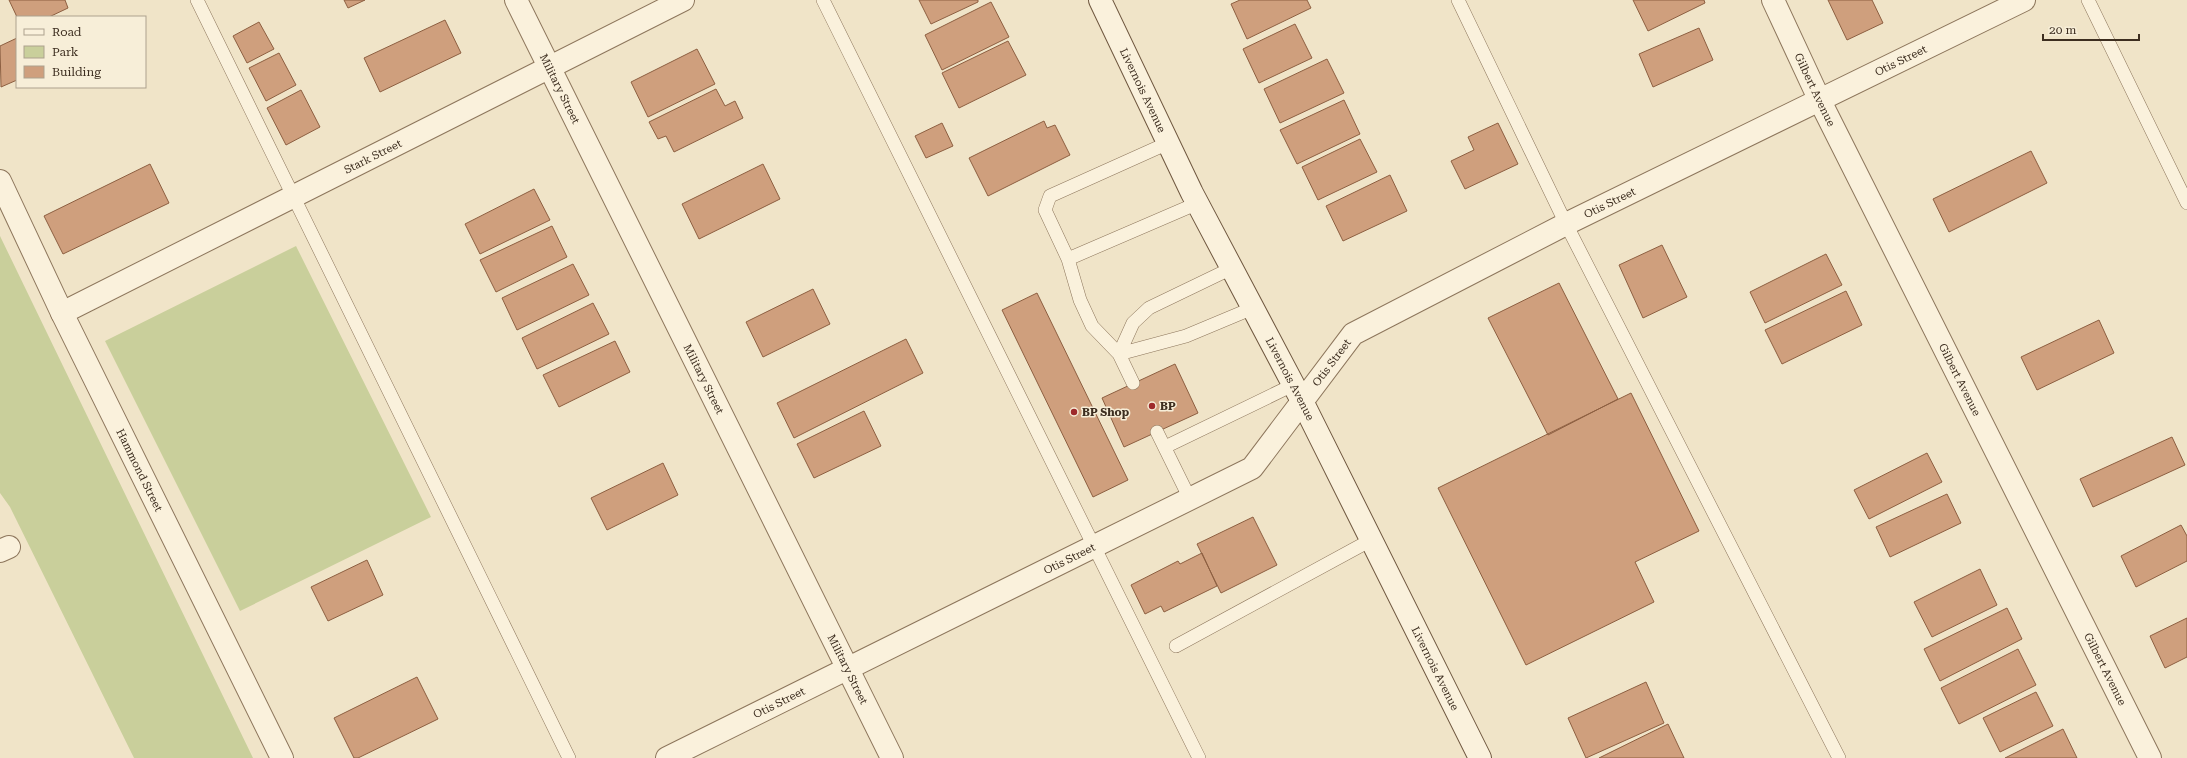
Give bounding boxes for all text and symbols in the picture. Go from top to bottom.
legend [16,16,146,88]
scale bar [2043,16,2139,42]
text: 20 m [2049,23,2076,37]
text: Road [52,25,82,39]
street label: Otis Street [1873,43,1929,79]
text: Park [52,45,79,59]
street label: Livernois Avenue [1117,46,1168,135]
street label: Gilbert Avenue [1792,51,1838,129]
street label: Military Street [537,52,582,126]
text: Building [52,65,101,79]
street label: Stark Street [342,137,404,177]
street label: Otis Street [1582,185,1638,221]
street label: Livernois Avenue [1263,335,1317,423]
street label: Otis Street [1310,337,1354,389]
street label: Gilbert Avenue [1936,341,1983,418]
street label: Military Street [681,342,726,416]
place label: BP [1160,400,1176,413]
marker: BP [1147,401,1157,411]
place label: BP Shop [1082,406,1130,419]
marker: BP Shop [1069,407,1079,417]
street label: Hammond Street [113,427,165,514]
street label: Otis Street [1041,541,1098,577]
street label: Livernois Avenue [1409,625,1461,713]
street label: Gilbert Avenue [2081,631,2129,708]
street label: Military Street [825,632,870,707]
street label: Otis Street [751,685,807,721]

